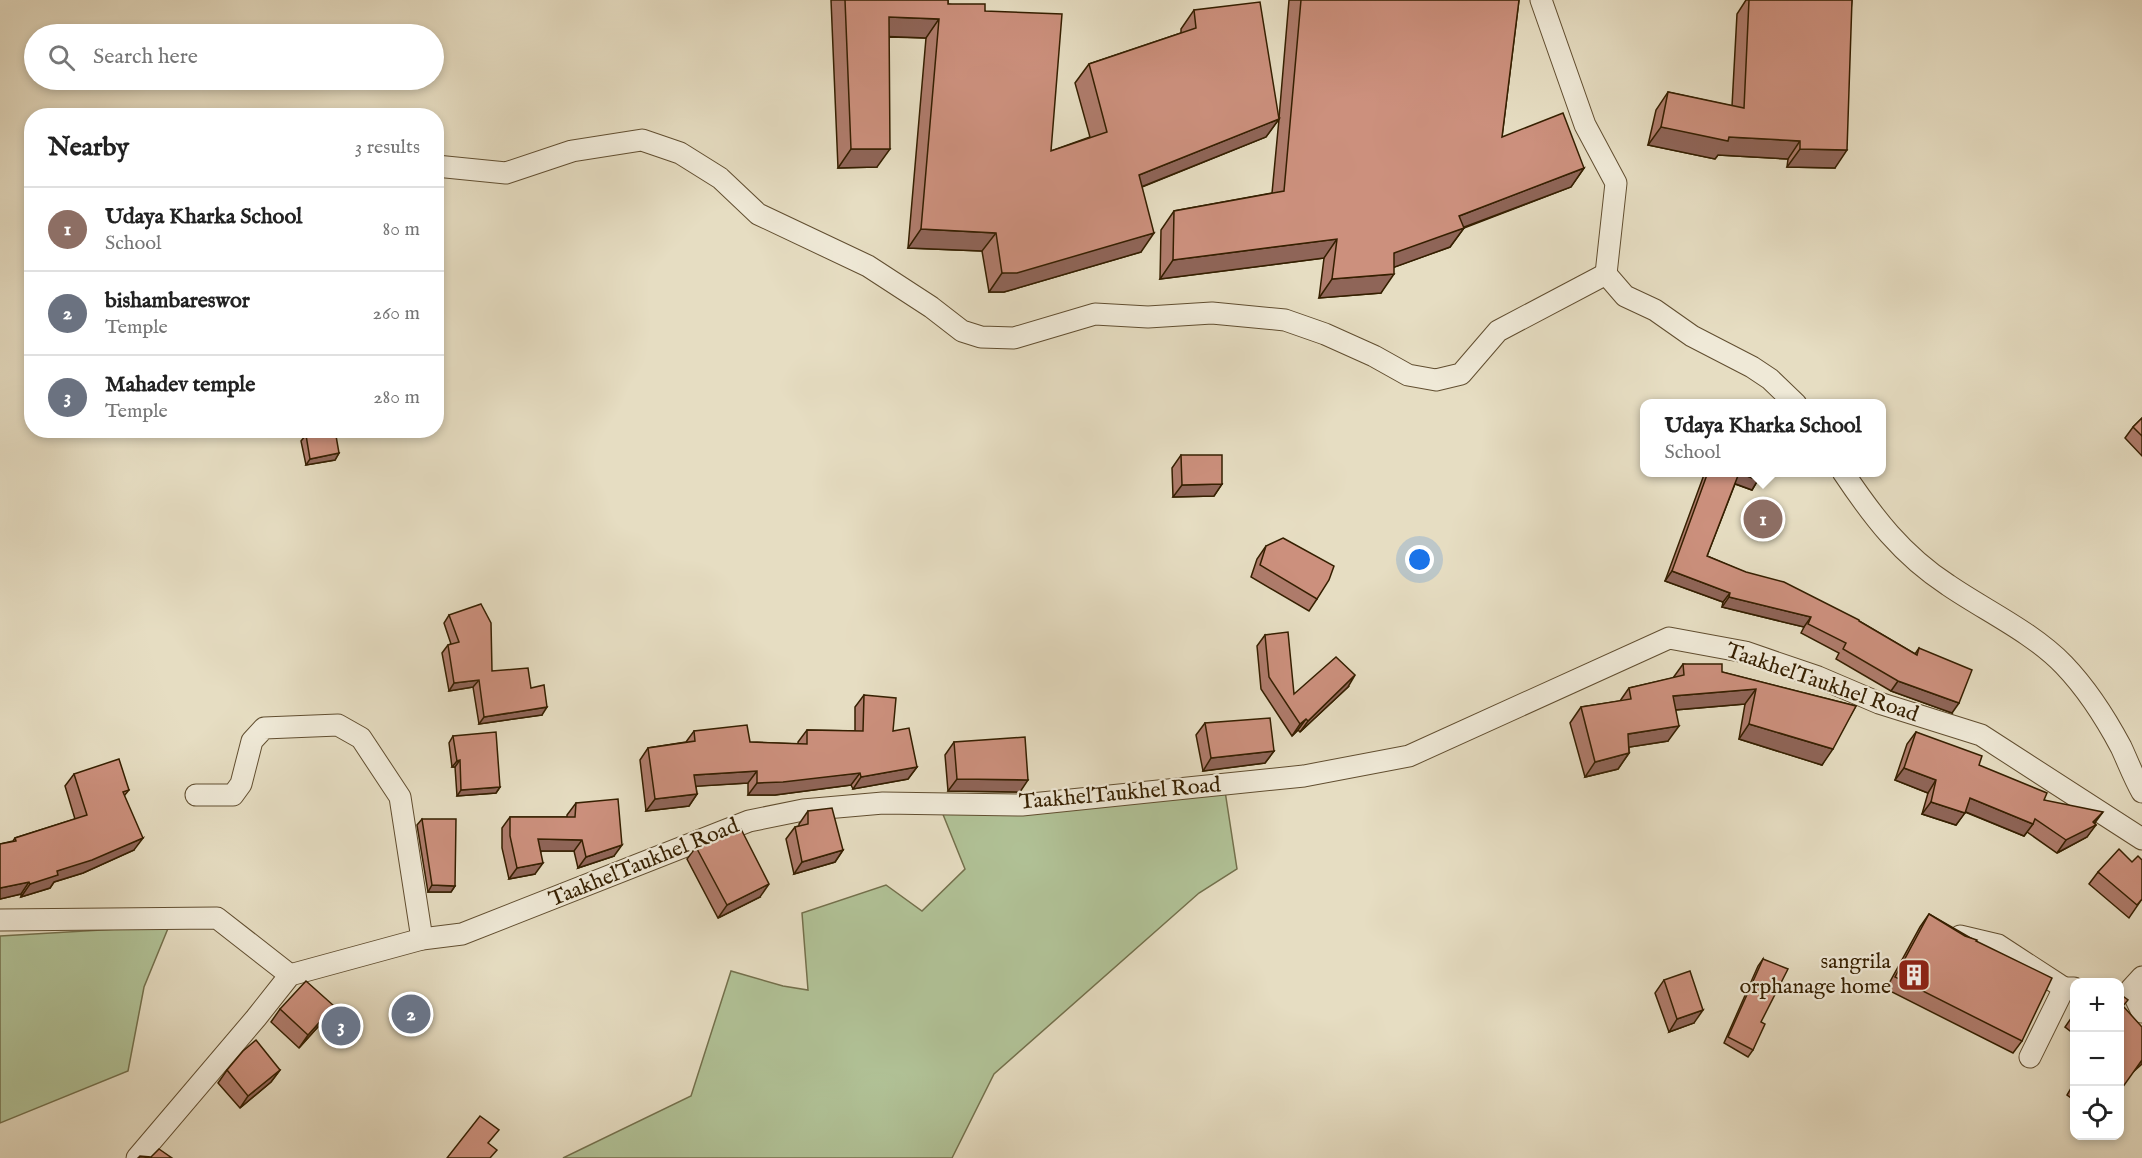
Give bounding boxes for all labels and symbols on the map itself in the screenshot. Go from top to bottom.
pin: 1 [1744,496,1782,542]
your location [1405,545,1434,574]
street label: TaakhelTaukhel Road [1722,637,1922,729]
street label: TaakhelTaukhel Road [1018,771,1222,817]
street label: TaakhelTaukhel Road [545,812,743,914]
place label: sangrila orphanage home [1740,948,1891,1001]
building icon: sangrila orphanage home [1896,957,1932,993]
pin: 2 [392,992,430,1036]
pin: 3 [322,1004,360,1048]

